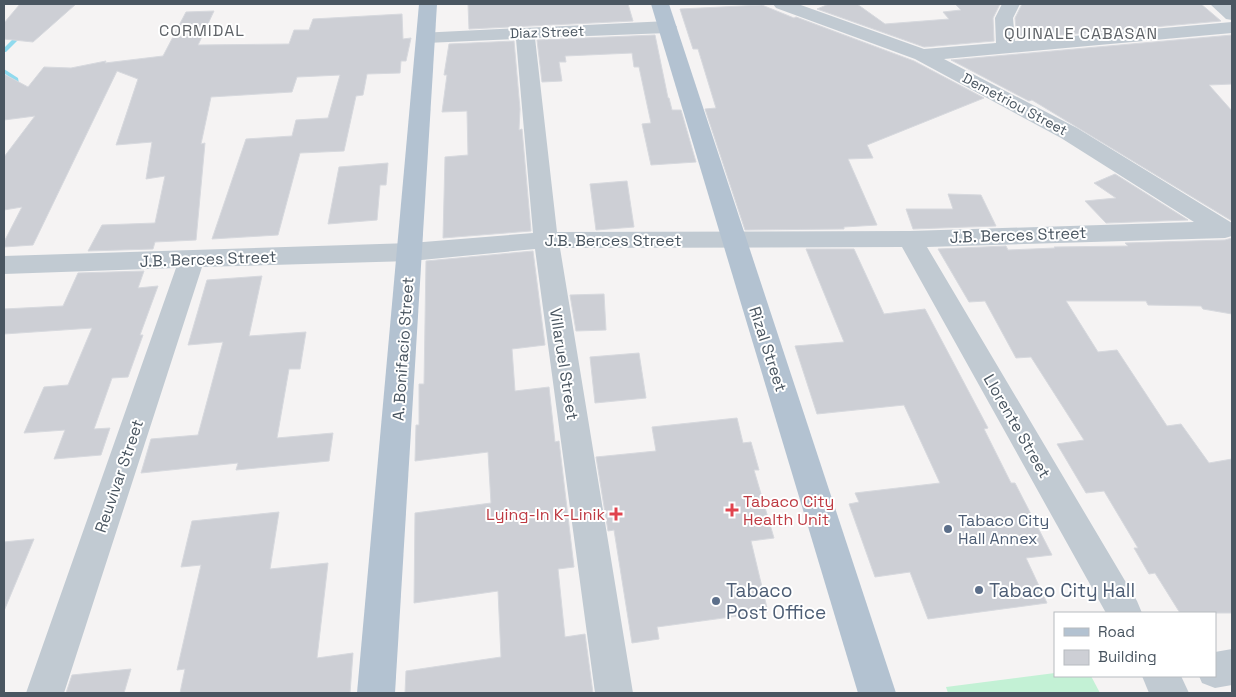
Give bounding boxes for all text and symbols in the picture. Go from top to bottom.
district label: CORMIDAL [159,20,245,41]
street label: Diaz Street [509,22,585,42]
district label: QUINALE CABASAN [1004,23,1158,44]
street label: Demetriou Street [959,69,1071,139]
street label: J.B. Berces Street [949,222,1087,248]
street label: J.B. Berces Street [544,230,682,251]
street label: J.B. Berces Street [139,246,277,272]
street label: A. Bonifacio Street [387,276,419,422]
street label: Rizal Street [744,304,792,394]
street label: Villaruel Street [545,307,583,421]
street label: Llorente Street [979,370,1055,482]
street label: Reuvivar Street [90,417,148,535]
place label: Tabaco City Health Unit [743,491,834,530]
marker: Tabaco City Health Unit [725,503,739,517]
place label: Lying-In K-Linik [486,504,605,525]
marker: Lying-In K-Linik [609,507,623,521]
place label: Tabaco City Hall Annex [958,510,1049,549]
marker: Tabaco City Hall Annex [942,523,954,535]
place label: Tabaco Post Office [726,578,826,625]
place label: Tabaco City Hall [989,578,1135,603]
marker: Tabaco City Hall [973,584,985,596]
marker: Tabaco Post Office [710,595,722,607]
legend [1054,612,1216,677]
text: Road [1098,622,1135,641]
text: Building [1098,647,1157,666]

